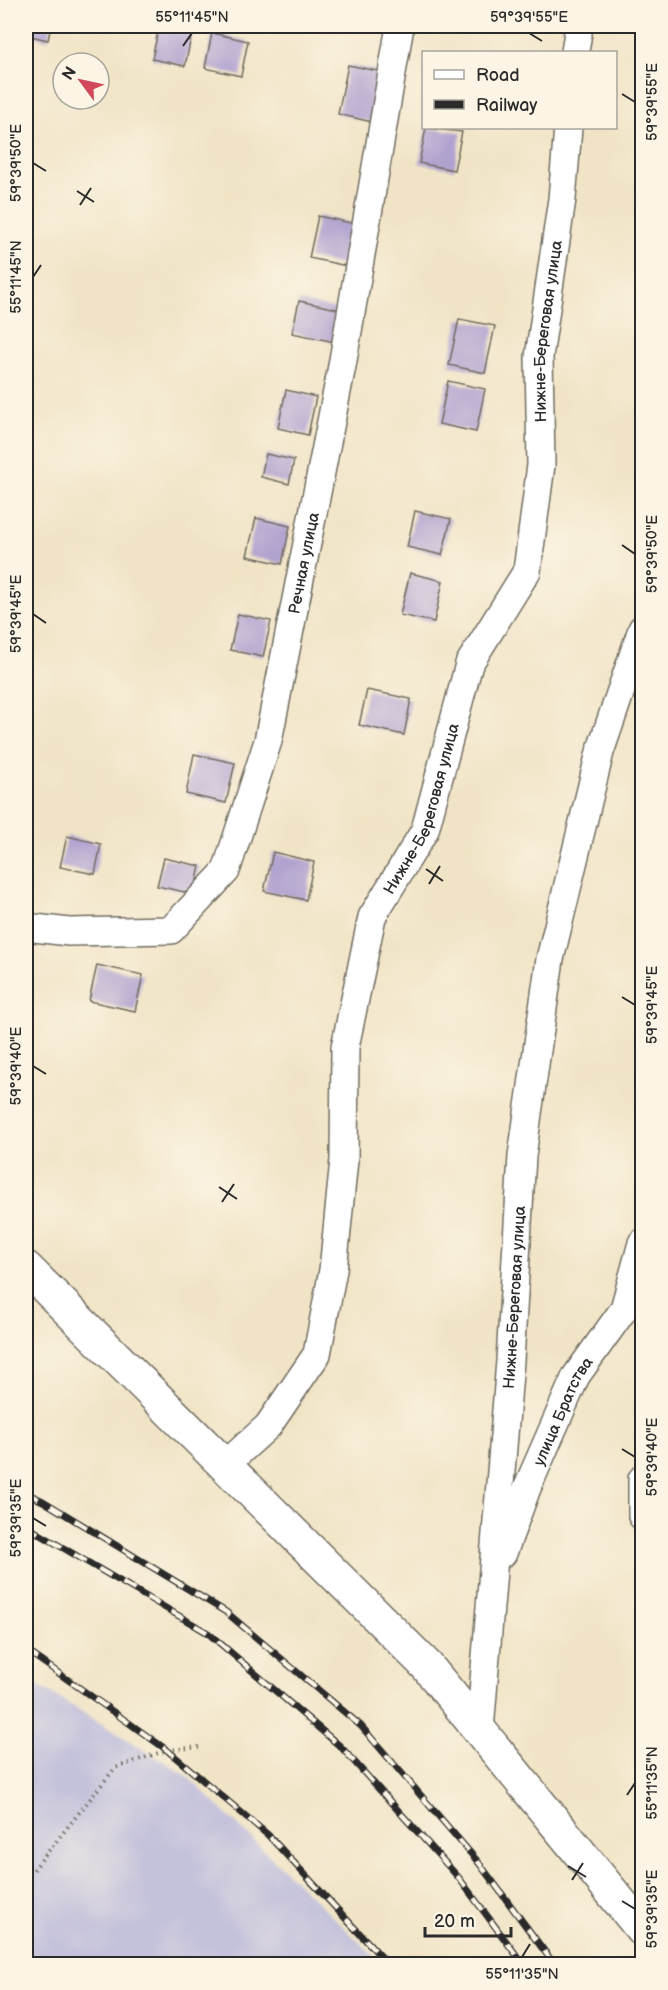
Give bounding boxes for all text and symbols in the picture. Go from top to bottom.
text: 55°11'45"N [155,8,229,27]
text: 59°39'55"E [490,8,568,27]
north arrow [51,51,111,111]
legend [422,51,617,129]
text: N [58,63,81,84]
text: 59°39'55"E [643,63,662,141]
text: Road [476,65,520,86]
text: Railway [476,95,538,116]
text: 59°39'50"E [7,124,26,202]
street label: Нижне-Береговая улица [531,239,567,423]
text: 55°11'45"N [7,240,26,314]
street label: Речная улица [285,510,324,616]
text: 59°39'50"E [643,515,662,593]
text: 59°39'45"E [7,575,26,653]
street label: Нижне-Береговая улица [380,721,464,898]
text: 59°39'45"E [643,966,662,1044]
text: 59°39'40"E [7,1026,26,1105]
street label: Нижне-Береговая улица [500,1205,530,1390]
street label: улица Братства [530,1353,598,1469]
text: 59°39'40"E [643,1417,662,1496]
text: 59°39'35"E [7,1479,26,1557]
text: 55°11'35"N [643,1746,662,1820]
text: 59°39'35"E [643,1870,662,1948]
scale bar [425,1900,510,1938]
text: 20 m [434,1911,475,1932]
text: 55°11'35"N [485,1965,559,1984]

